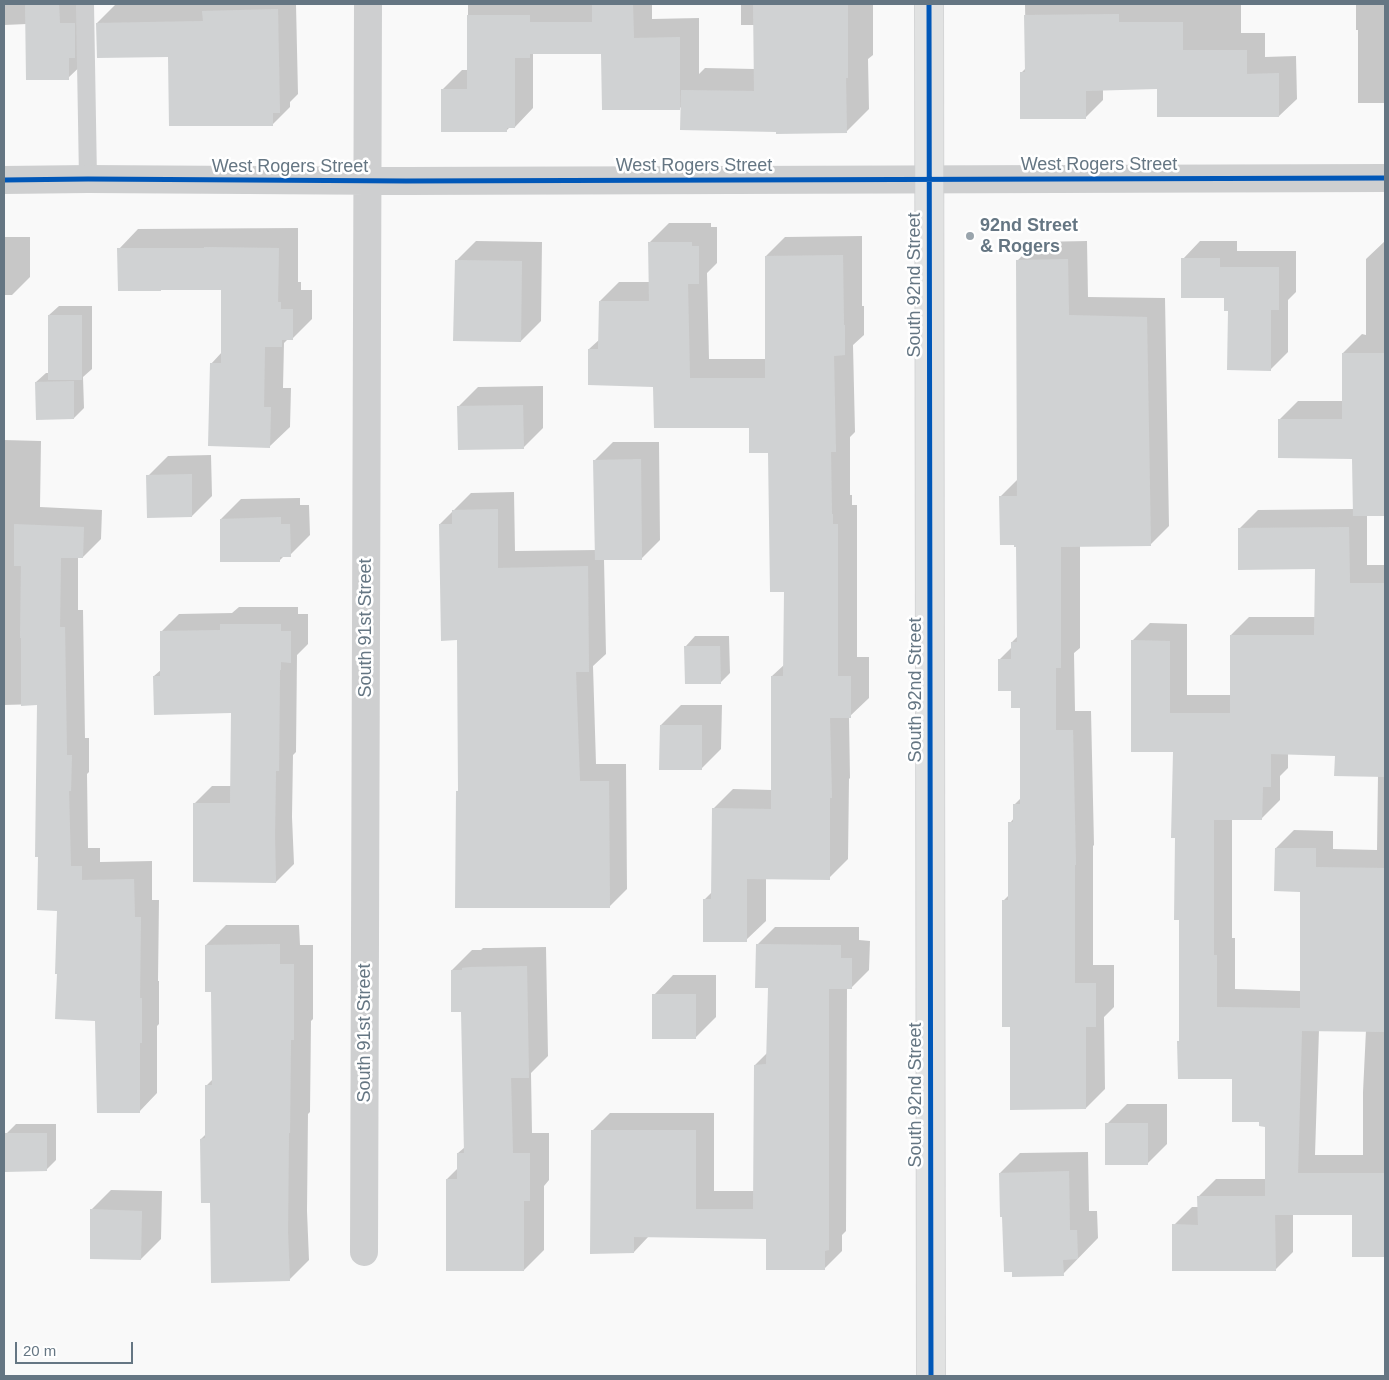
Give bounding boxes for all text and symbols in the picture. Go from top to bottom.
street label: West Rogers Street [1021,154,1177,176]
street label: West Rogers Street [616,155,772,177]
street label: West Rogers Street [212,156,368,178]
street label: South 92nd Street [904,212,926,358]
place label: 92nd Street & Rogers [980,215,1078,258]
marker: 92nd Street & Rogers [964,230,976,242]
street label: South 91st Street [355,558,377,698]
street label: South 92nd Street [905,617,927,763]
street label: South 91st Street [354,963,376,1103]
street label: South 92nd Street [905,1022,927,1168]
scale bar [18,1332,135,1364]
text: 20 m [23,1342,56,1359]

